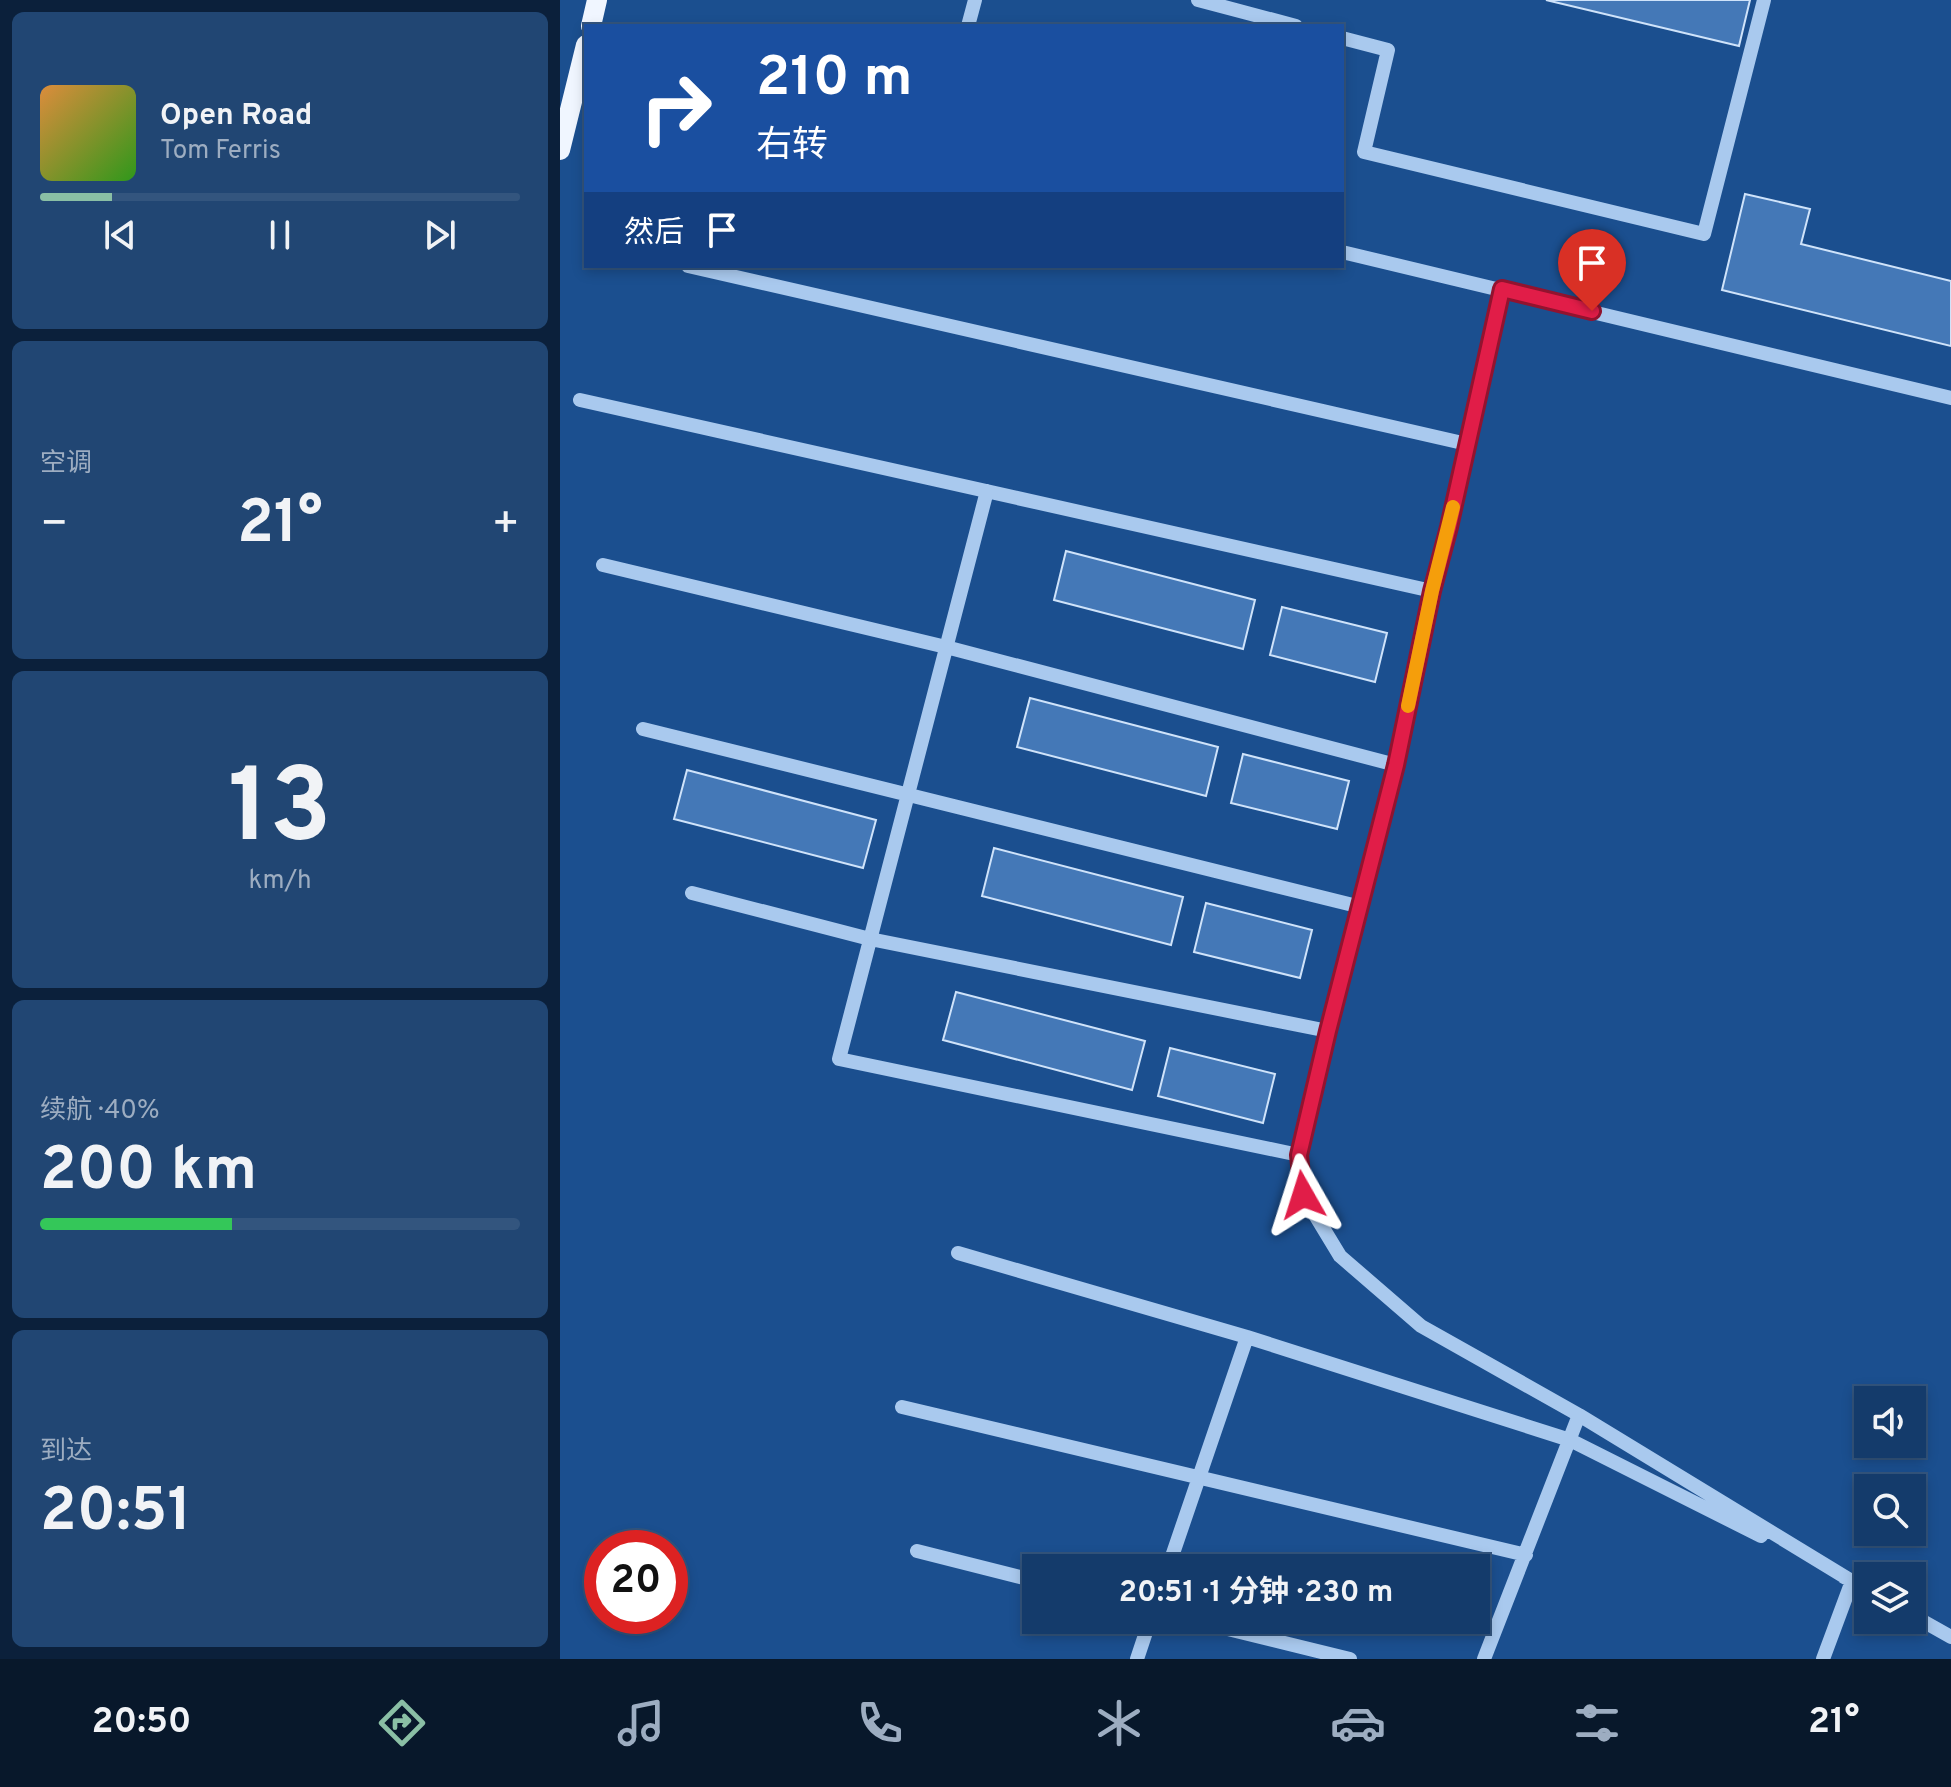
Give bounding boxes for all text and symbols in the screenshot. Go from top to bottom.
text: 210 m [756,45,913,115]
icon: right [624,56,728,160]
text: Open Road [160,98,312,135]
text: 右转 [756,124,828,170]
text: Tom Ferris [160,135,281,168]
icon: arrive [700,208,744,252]
icon: previous [98,213,142,257]
icon: pause [258,213,302,257]
icon: next [418,213,462,257]
text: 然后 [624,216,684,253]
pin [1558,229,1626,311]
icon: arrive [1570,241,1614,285]
text: 空调 [40,448,92,481]
text: 21° [237,488,323,564]
text: − [40,498,68,554]
text: + [492,498,520,554]
text: 13 [228,747,332,879]
text: km/h [248,865,312,898]
text: 续航 · 40% [40,1095,160,1128]
text: 200 km [40,1135,257,1211]
position arrow [1261,1153,1345,1237]
map controls [1854,1386,1926,1634]
button: sound [1854,1386,1926,1458]
text: 到达 [40,1436,92,1469]
button: search [1854,1474,1926,1546]
text: 20:51 [40,1476,191,1552]
speed limit sign: 20 [584,1530,688,1634]
button: layers [1854,1562,1926,1634]
text: 20:51 · 1 分钟 · 230 m [1119,1575,1393,1612]
icon: directions [374,1695,430,1751]
icon: music [613,1695,669,1751]
icon: phone [852,1695,908,1751]
icon: climate [1091,1695,1147,1751]
icon: car [1330,1695,1386,1751]
icon: filters [1569,1695,1625,1751]
text: 20:50 [91,1700,192,1746]
text: 21° [1808,1700,1859,1746]

